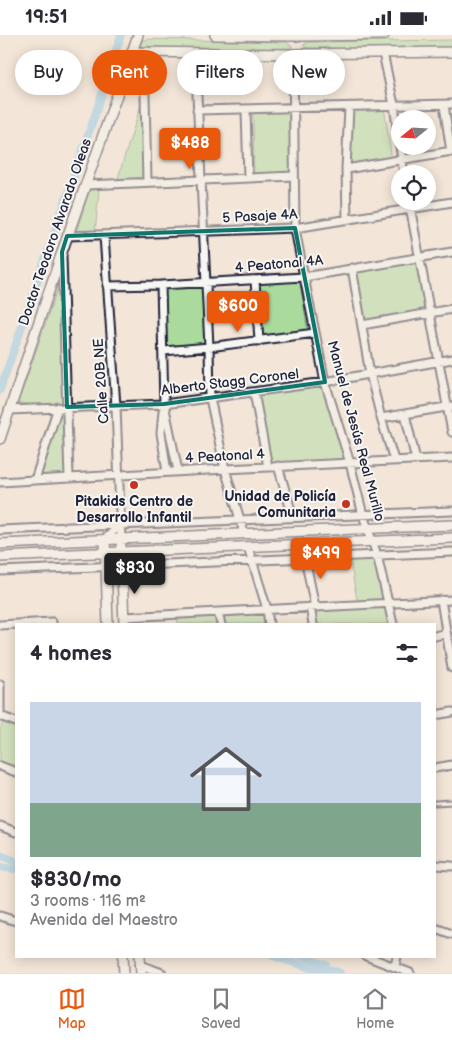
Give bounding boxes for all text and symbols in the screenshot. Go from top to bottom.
text: 19:51 [25,6,68,29]
chip: Buy [15,50,82,95]
chip: Rent [92,50,167,95]
chip: Filters [177,50,263,95]
chip: New [273,50,345,95]
north arrow [391,110,436,155]
map controls [391,110,436,210]
pin: $488 [160,127,220,170]
text: $488 [170,134,210,153]
street label: Doctor Teodoro Alvarado Oleas [15,136,95,328]
button: locate [391,165,436,210]
street label: 5 Pasaje 4A [222,206,299,226]
street label: 4 Peatonal 4A [234,252,324,276]
pin: $600 [208,291,268,333]
text: $600 [218,297,258,316]
street label: Calle 20B NE [90,338,112,424]
street label: Manuel de Jesús Real Murillo [324,339,388,523]
street label: Alberto Stagg Coronel [160,365,300,399]
street label: 4 Peatonal 4 [185,445,266,467]
marker: Pitakids Centro de Desarrollo Infantil [128,479,140,491]
place label: Unidad de Policía Comunitaria [224,488,336,521]
place label: Pitakids Centro de Desarrollo Infantil [75,493,193,526]
marker: Unidad de Policía Comunitaria [340,498,352,510]
pin: $499 [291,537,351,580]
text: $499 [302,544,340,563]
pin: $830 [105,553,165,595]
text: $830 [115,559,155,578]
icon: filters [393,639,421,667]
text: 4 homes [30,641,112,666]
icon: home [181,734,271,824]
text: $830/mo [30,867,122,892]
text: 3 rooms · 116 m² [30,892,146,911]
text: Avenida del Maestro [30,911,178,930]
tab: Map [58,985,86,1032]
tab: Saved [201,985,241,1032]
tab: Home [356,985,394,1032]

